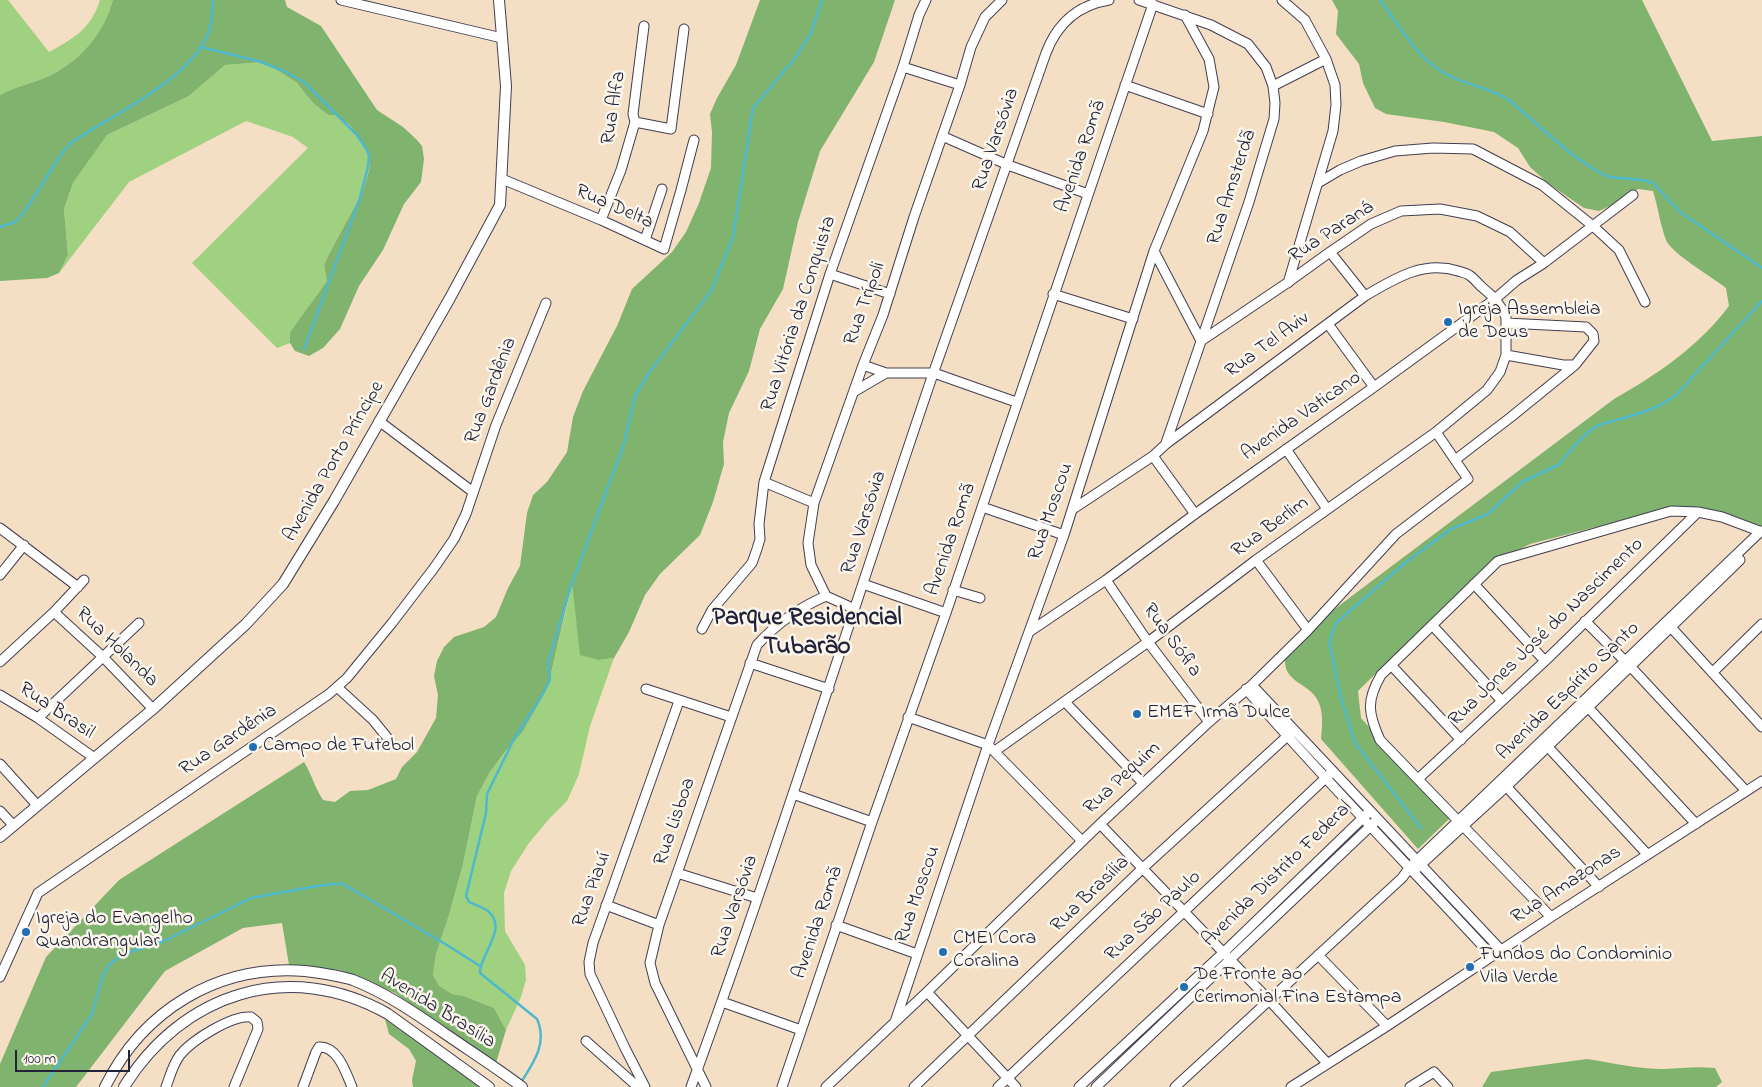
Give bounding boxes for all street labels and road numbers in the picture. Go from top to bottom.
street label: Rua Alfa [597,70,633,146]
street label: Rua Varsóvia [968,85,1026,195]
street label: Avenida Romã [1052,98,1112,216]
street label: Rua Amsterdã [1203,127,1263,249]
street label: Rua Delta [571,180,657,236]
street label: Rua Paraná [1285,197,1379,269]
street label: Rua Vitória da Conquista [757,213,843,415]
street label: Rua Trípoli [840,259,892,349]
street label: Rua Tel Aviv [1221,307,1315,385]
street label: Rua Gardênia [461,334,523,448]
street label: Avenida Vaticano [1238,367,1366,467]
street label: Avenida Porto Príncipe [279,377,391,547]
street label: Rua Moscou [1024,460,1080,564]
street label: Rua Varsóvia [837,468,893,578]
street label: Avenida Romã [922,481,982,599]
street label: Rua Berlim [1228,492,1314,564]
street label: Rua Jones José do Nascimento [1445,533,1649,733]
street label: Rua Sófia [1136,599,1206,683]
street label: Rua Holanda [70,603,162,693]
street label: Avenida Espírito Santo [1493,618,1645,766]
street label: Rua Brasil [14,678,98,746]
street label: Rua Gardênia [176,700,282,782]
street label: Rua Pequim [1080,737,1166,821]
street label: Rua Lisboa [650,775,702,869]
street label: Avenida Distrito Federal [1198,797,1358,953]
street label: Rua Amazonas [1507,841,1627,931]
street label: Rua Moscou [891,843,947,947]
street label: Rua Piauí [568,849,618,931]
street label: Rua Varsóvia [707,852,765,962]
street label: Rua Brasília [1047,852,1135,938]
street label: Avenida Romã [789,864,849,982]
street label: Rua São Paulo [1101,866,1207,968]
street label: Avenida Brasília [375,965,499,1055]

